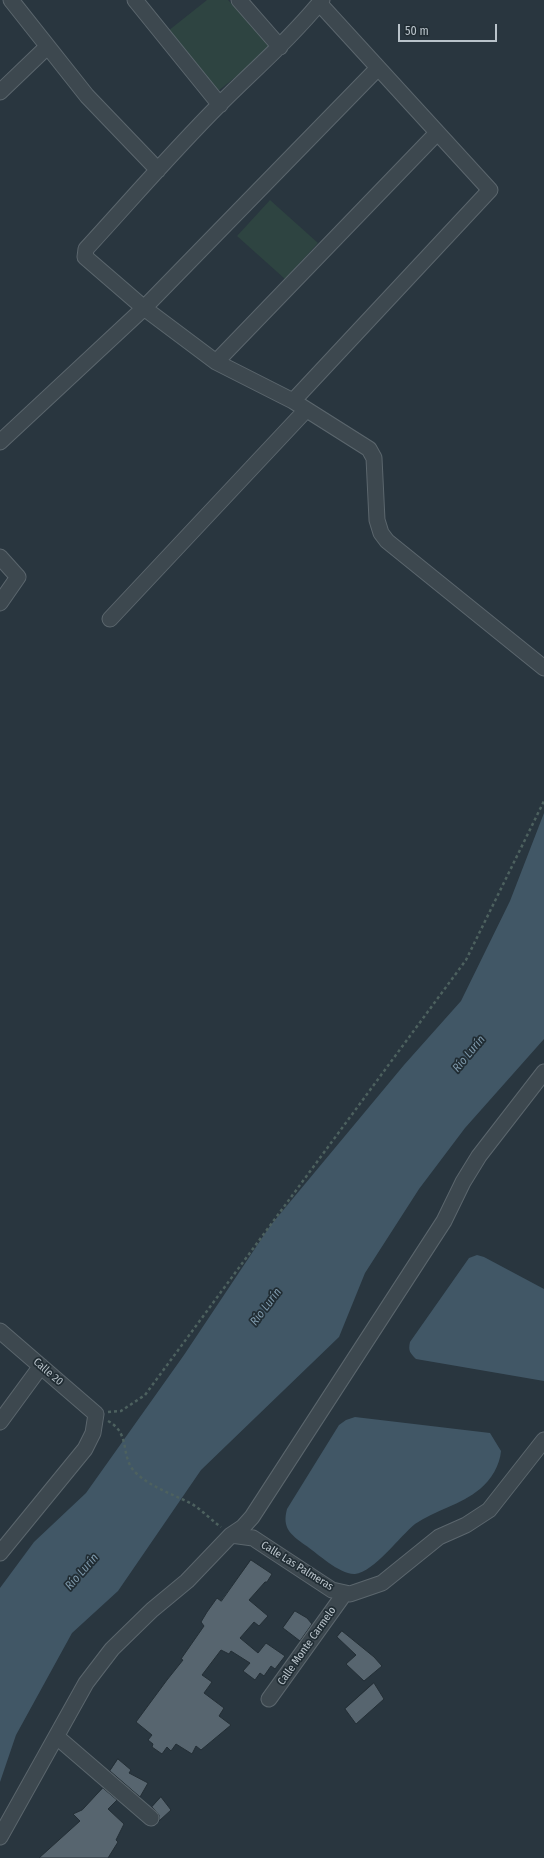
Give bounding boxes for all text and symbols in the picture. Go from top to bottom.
scale bar [400,16,499,42]
text: 50 m [405,24,429,38]
water label: Río Lurín [450,1033,488,1075]
water label: Río Lurín [247,1285,285,1329]
street label: Calle 20 [30,1356,66,1388]
street label: Calle Las Palmeras [258,1538,336,1594]
water label: Río Lurín [62,1551,102,1593]
street label: Calle Monte Carmelo [275,1604,339,1688]

